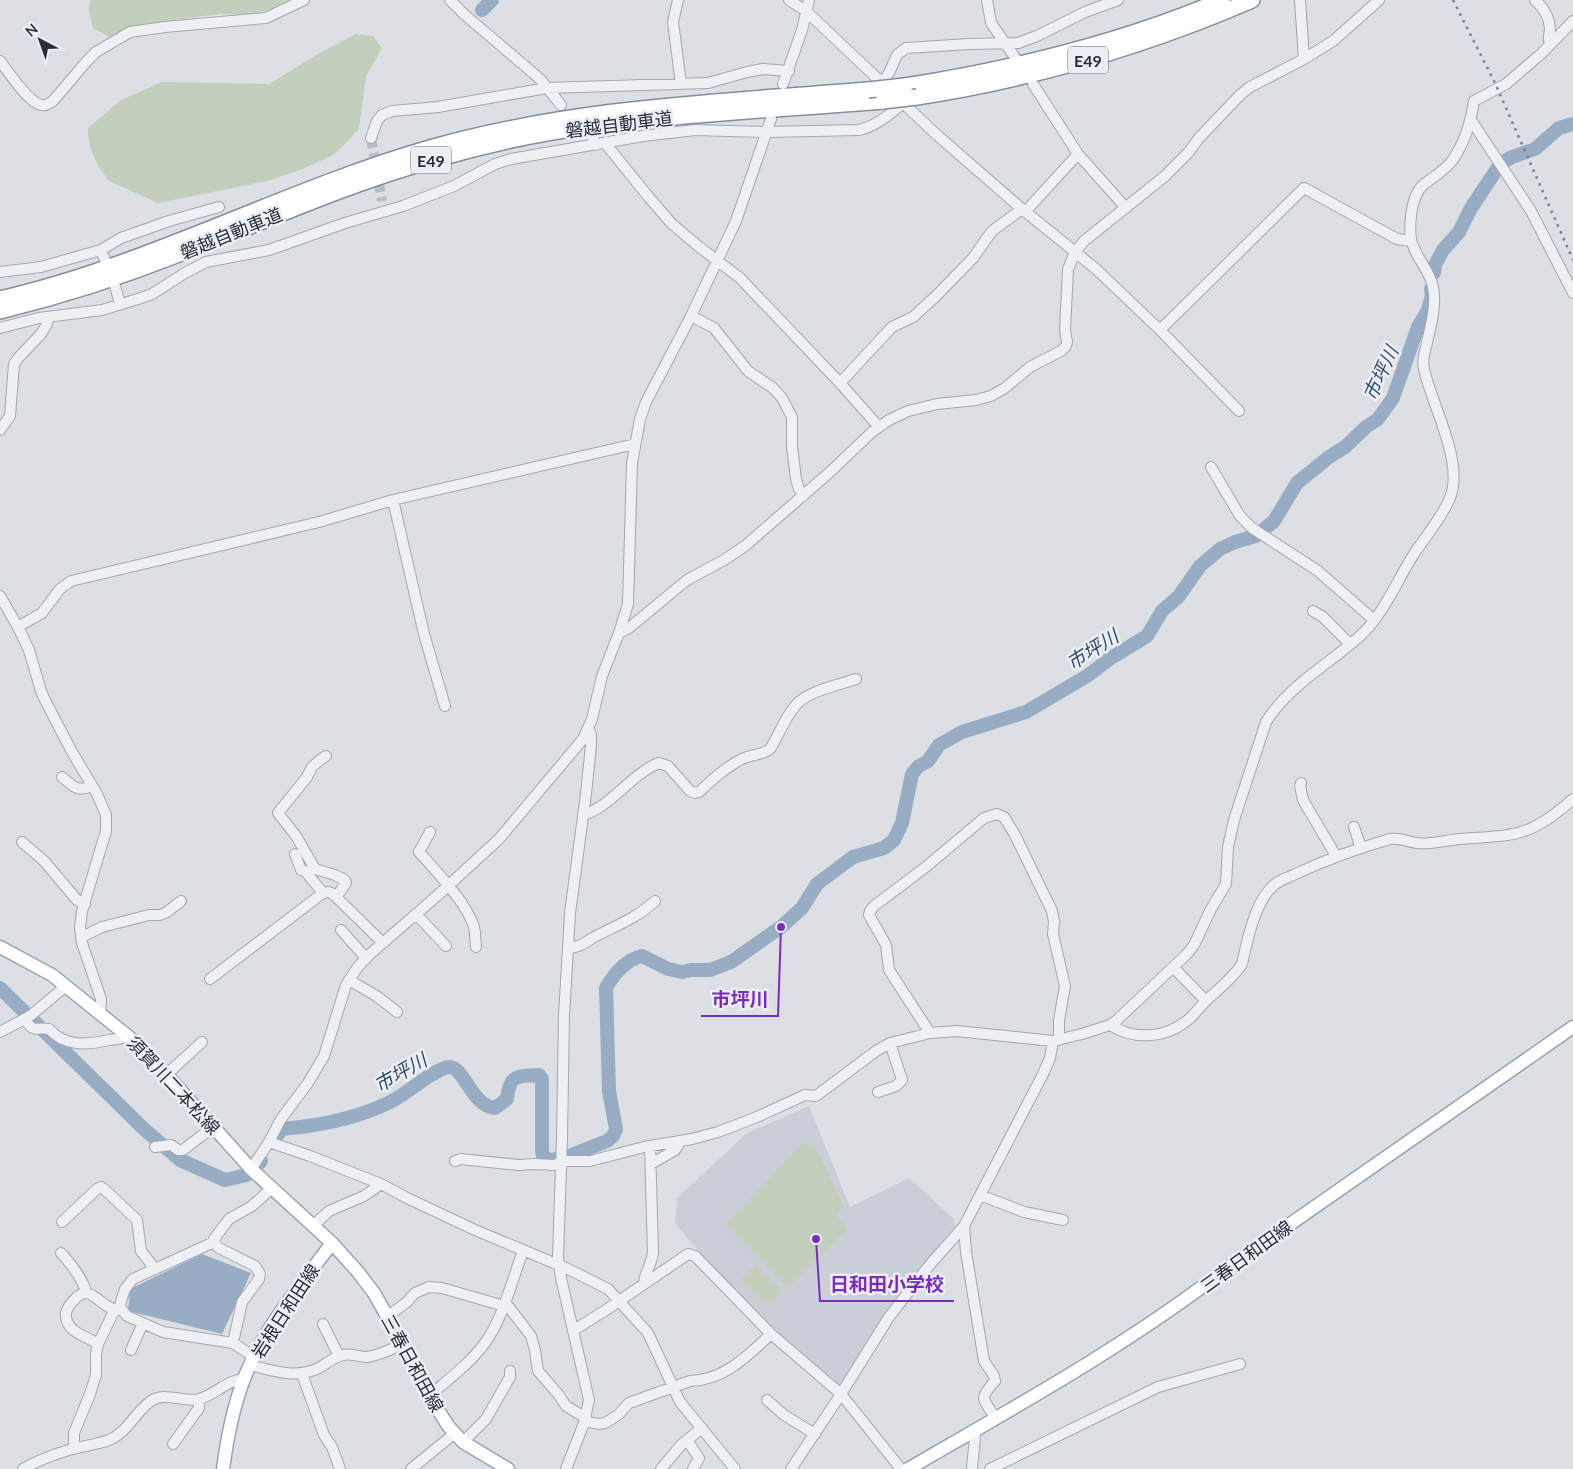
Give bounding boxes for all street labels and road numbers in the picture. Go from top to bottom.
road number: E49 [1068,46,1108,74]
street label: 磐越自動車道 [564,107,674,141]
road number: E49 [411,146,451,174]
street label: 磐越自動車道 [177,203,285,263]
street label: 須賀川二本松線 [123,1031,225,1139]
street label: 三春日和田線 [1196,1215,1296,1297]
street label: 岩根日和田線 [246,1260,324,1362]
street label: 三春日和田線 [377,1310,449,1416]

